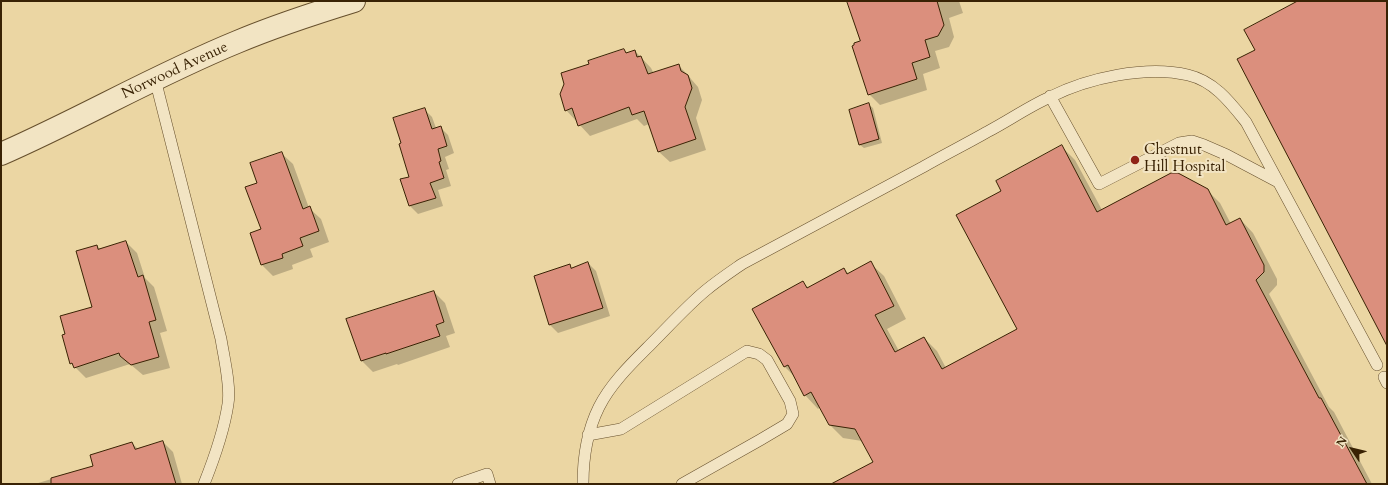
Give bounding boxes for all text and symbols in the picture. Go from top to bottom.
street label: Norwood Avenue [119,38,231,104]
place label: Chestnut Hill Hospital [1144,142,1225,177]
marker: Chestnut Hill Hospital [1129,154,1141,166]
north arrow [1332,429,1372,469]
text: N [1333,434,1351,450]

